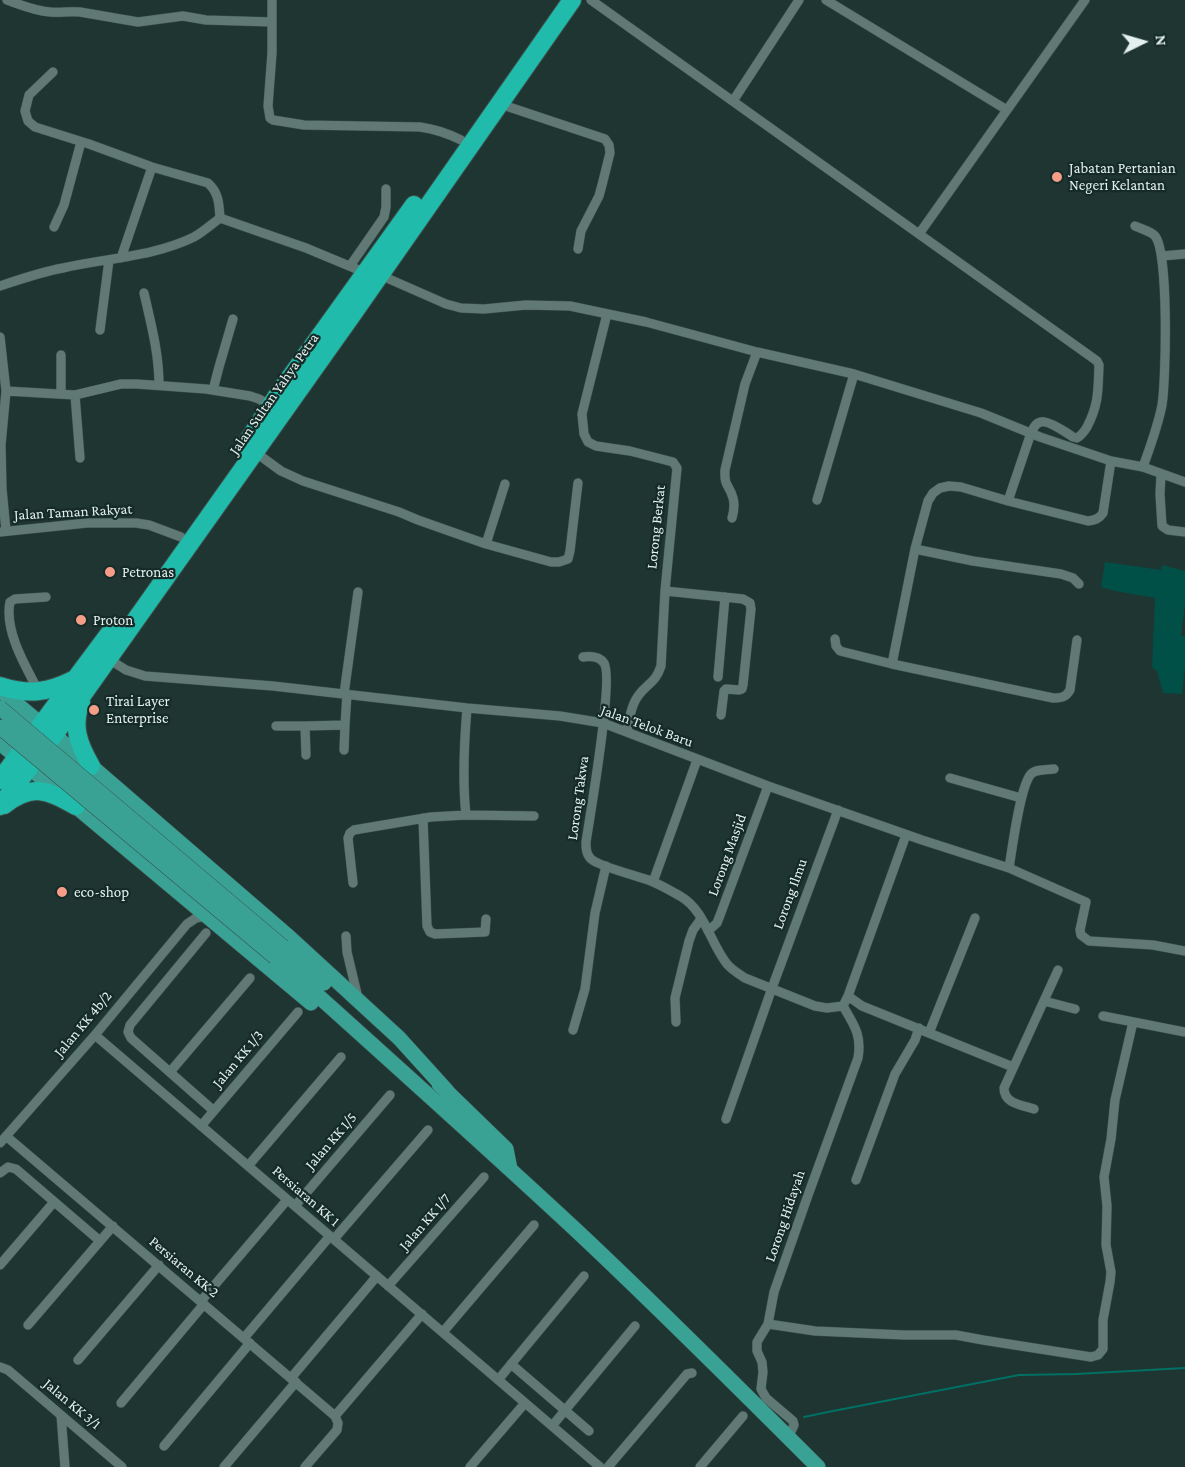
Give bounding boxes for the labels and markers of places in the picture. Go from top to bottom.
place label: Jabatan Pertanian Negeri Kelantan [1069,159,1176,194]
marker: Jabatan Pertanian Negeri Kelantan [1050,170,1064,184]
place label: Petronas [122,563,174,581]
marker: Petronas [103,565,117,579]
place label: Proton [93,611,133,629]
marker: Proton [74,613,88,627]
place label: Tirai Layer Enterprise [106,692,170,727]
marker: Tirai Layer Enterprise [87,703,101,717]
place label: eco-shop [74,883,129,901]
marker: eco-shop [55,885,69,899]

